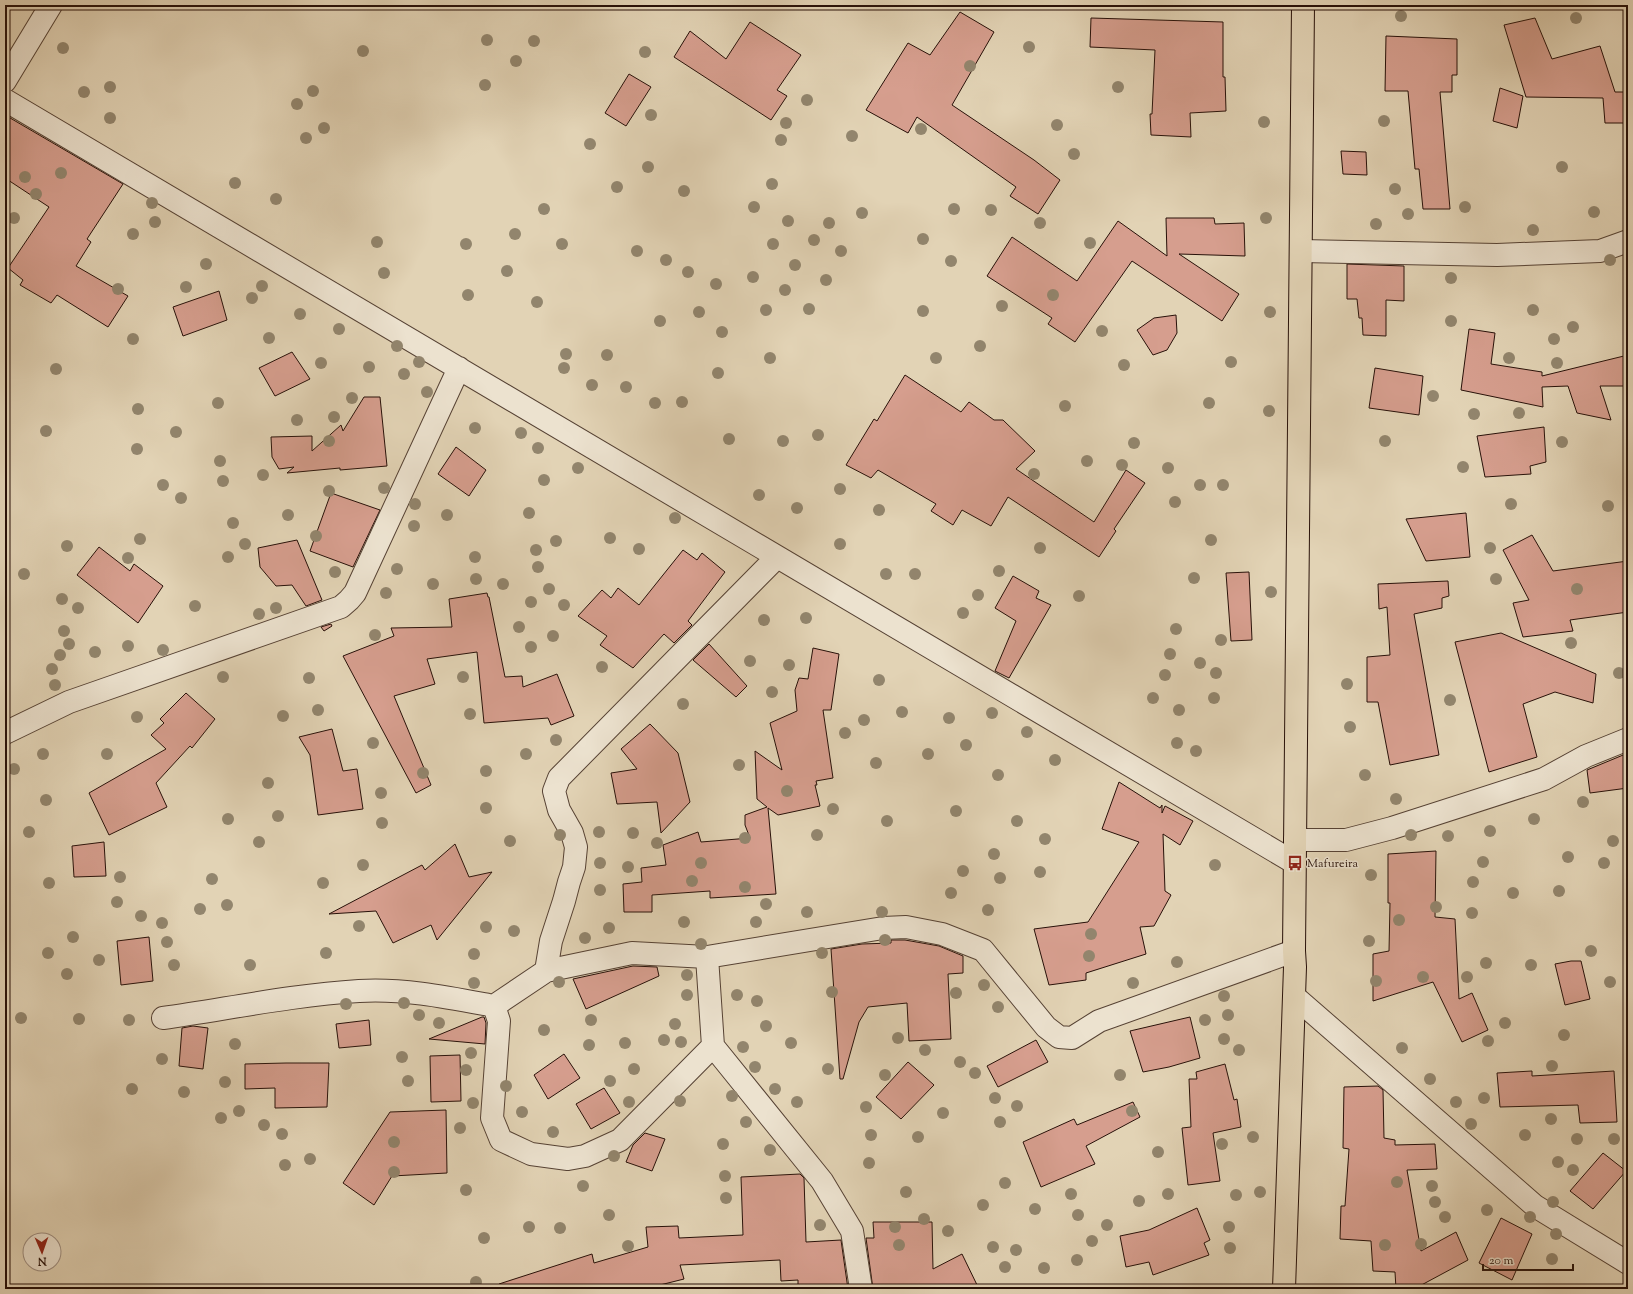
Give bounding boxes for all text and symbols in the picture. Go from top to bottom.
bus stop icon: Mafureira [1286,854,1304,872]
place label: Mafureira [1307,855,1359,873]
north arrow [22,1232,62,1272]
scale bar [1483,1246,1573,1272]
text: 20 m [1489,1252,1514,1270]
text: N [37,1253,48,1269]

